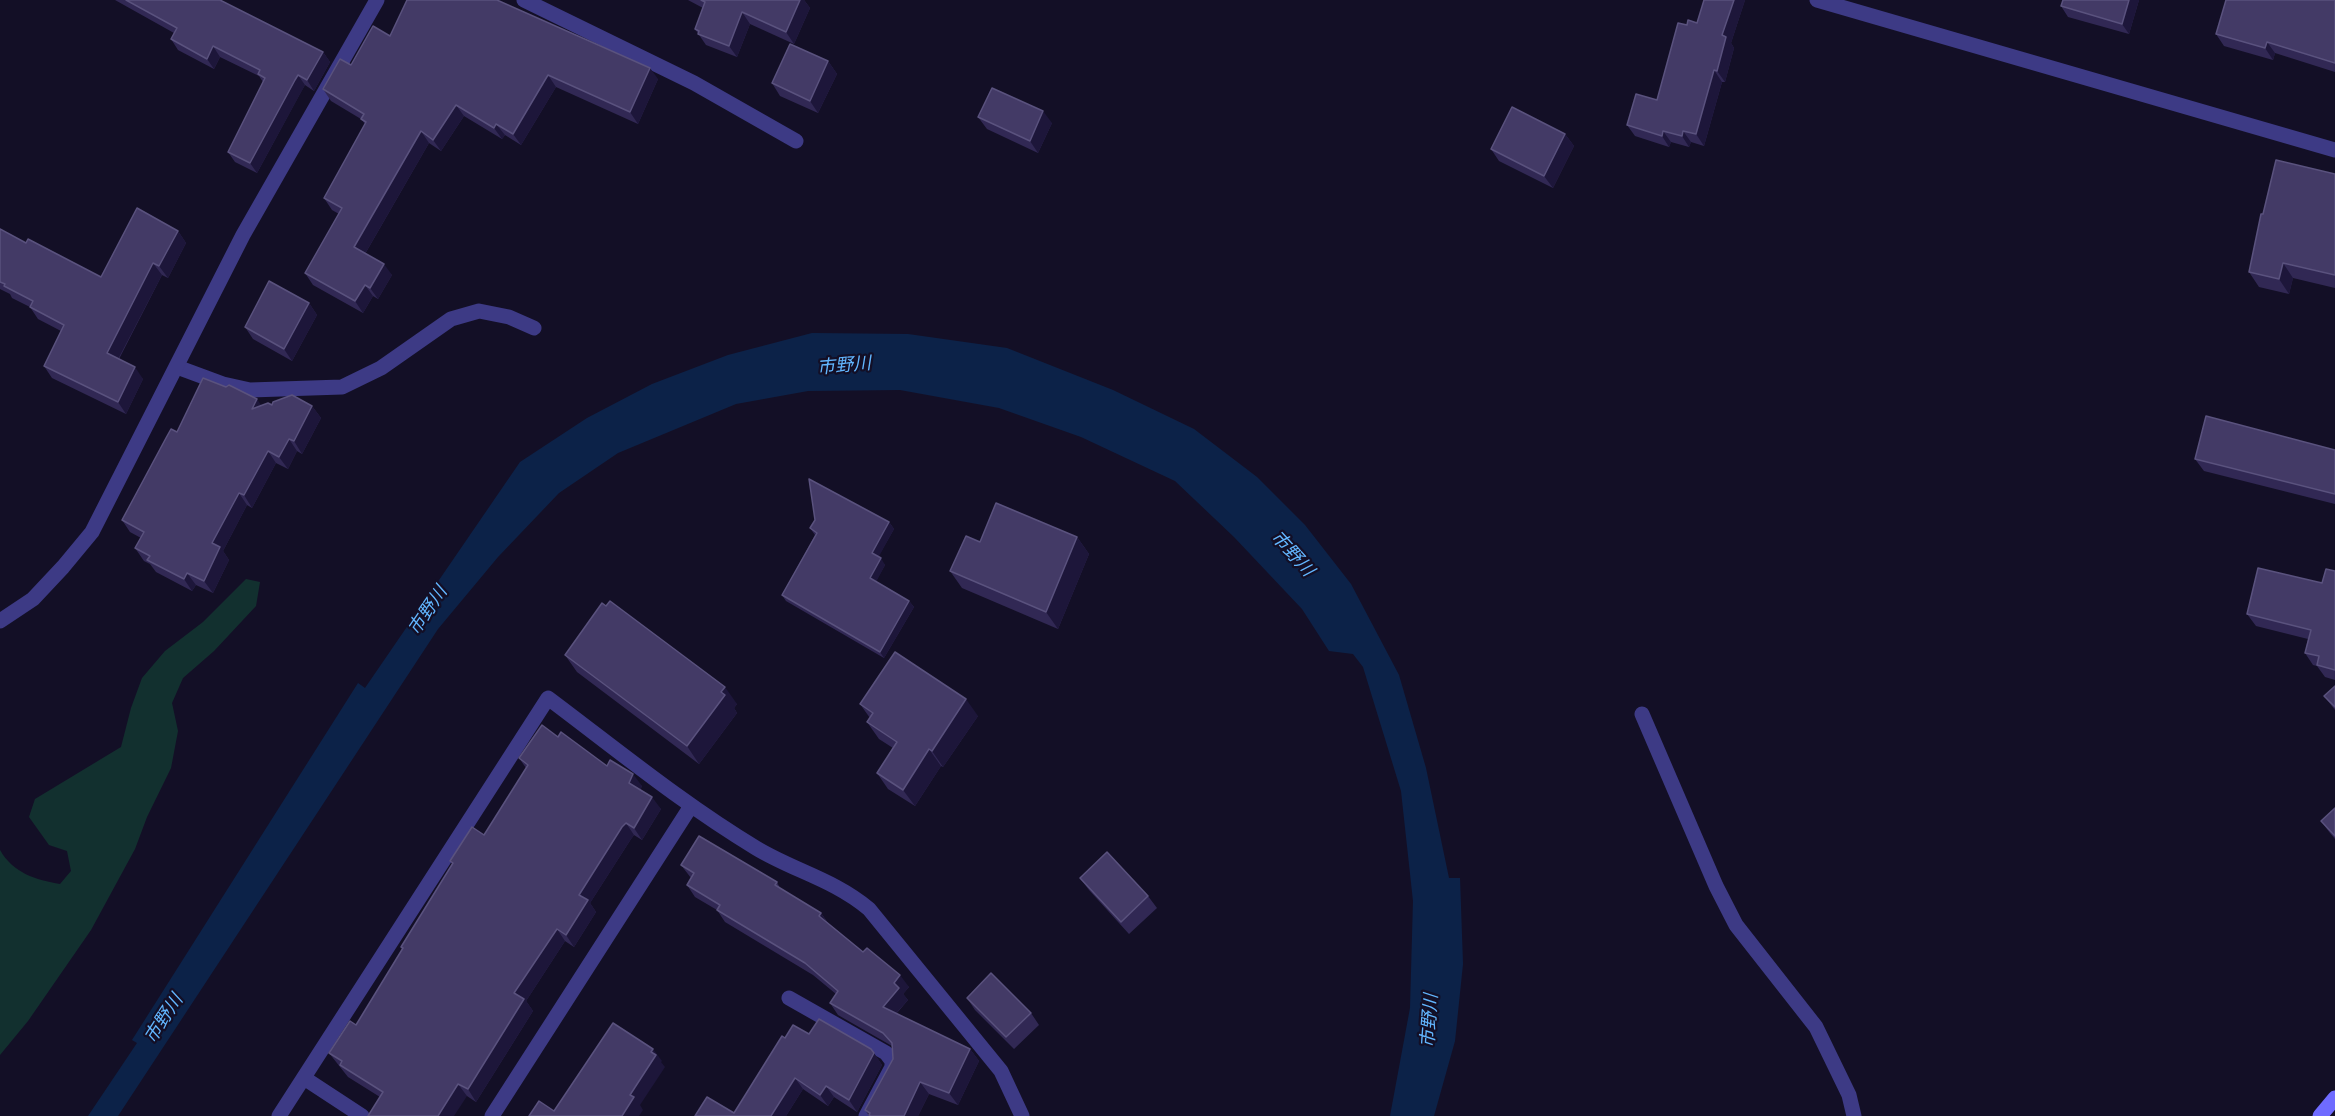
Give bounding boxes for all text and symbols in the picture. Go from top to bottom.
water label: 市野川 [816,353,872,379]
water label: 市野川 [1266,527,1318,581]
water label: 市野川 [404,583,452,639]
water label: 市野川 [140,990,188,1048]
water label: 市野川 [1417,993,1443,1049]

